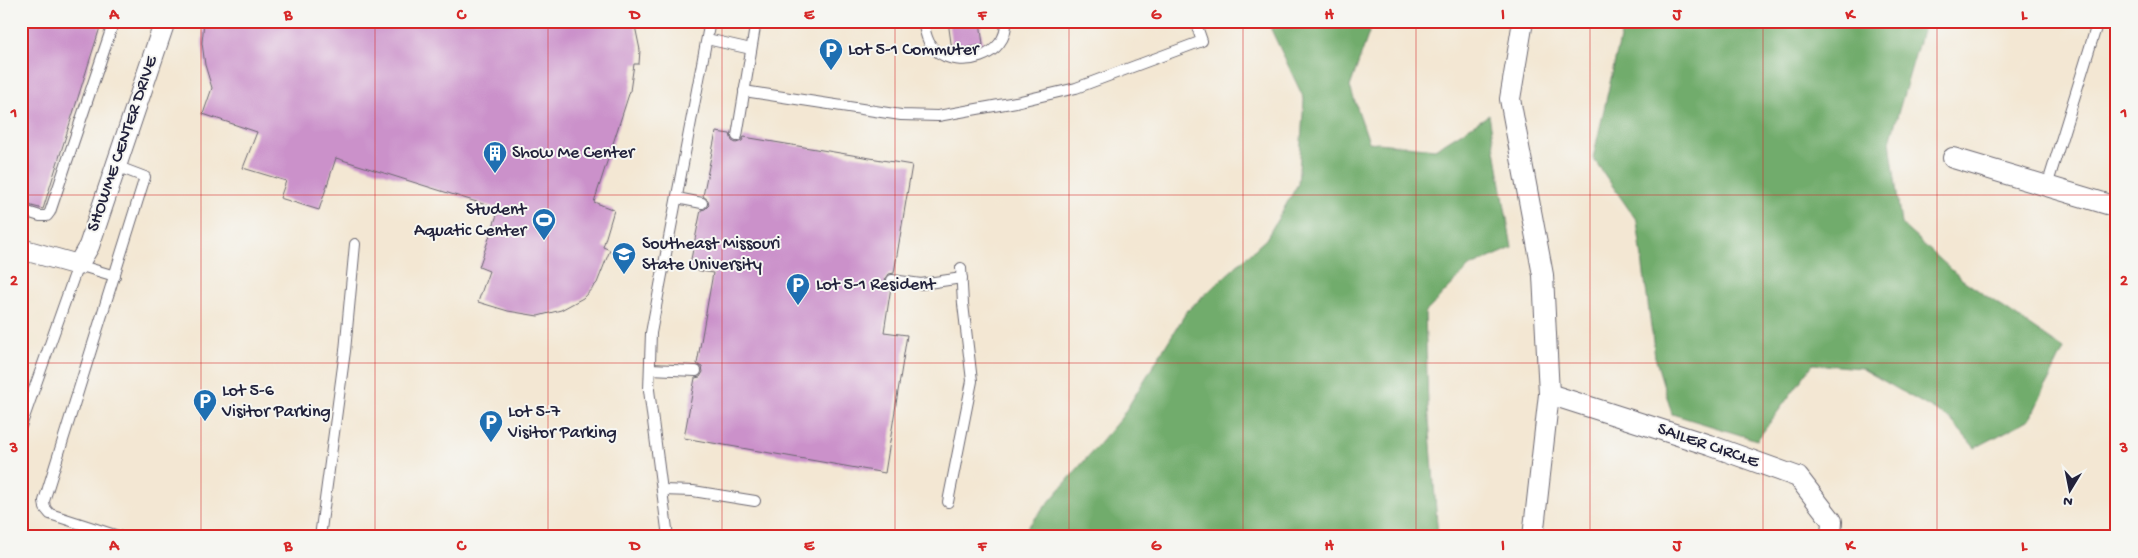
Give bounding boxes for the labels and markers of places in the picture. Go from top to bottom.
parking icon: Lot 5-1 Commuter [818,37,844,71]
place label: Lot 5-1 Commuter [848,40,980,61]
building icon: Show Me Center [482,140,508,174]
place label: Show Me Center [512,143,636,164]
place label: Student Aquatic Center [414,200,528,242]
sports icon: Student Aquatic Center [531,207,557,241]
place label: Southeast Missouri State University [642,234,780,276]
school or university icon: Southeast Missouri State University [611,241,637,275]
parking icon: Lot 5-1 Resident [785,272,811,306]
place label: Lot 5-1 Resident [816,275,937,296]
place label: Lot 5-6 Visitor Parking [221,381,331,423]
parking icon: Lot 5-6 Visitor Parking [192,388,218,422]
place label: Lot 5-7 Visitor Parking [507,402,617,444]
parking icon: Lot 5-7 Visitor Parking [478,409,504,443]

